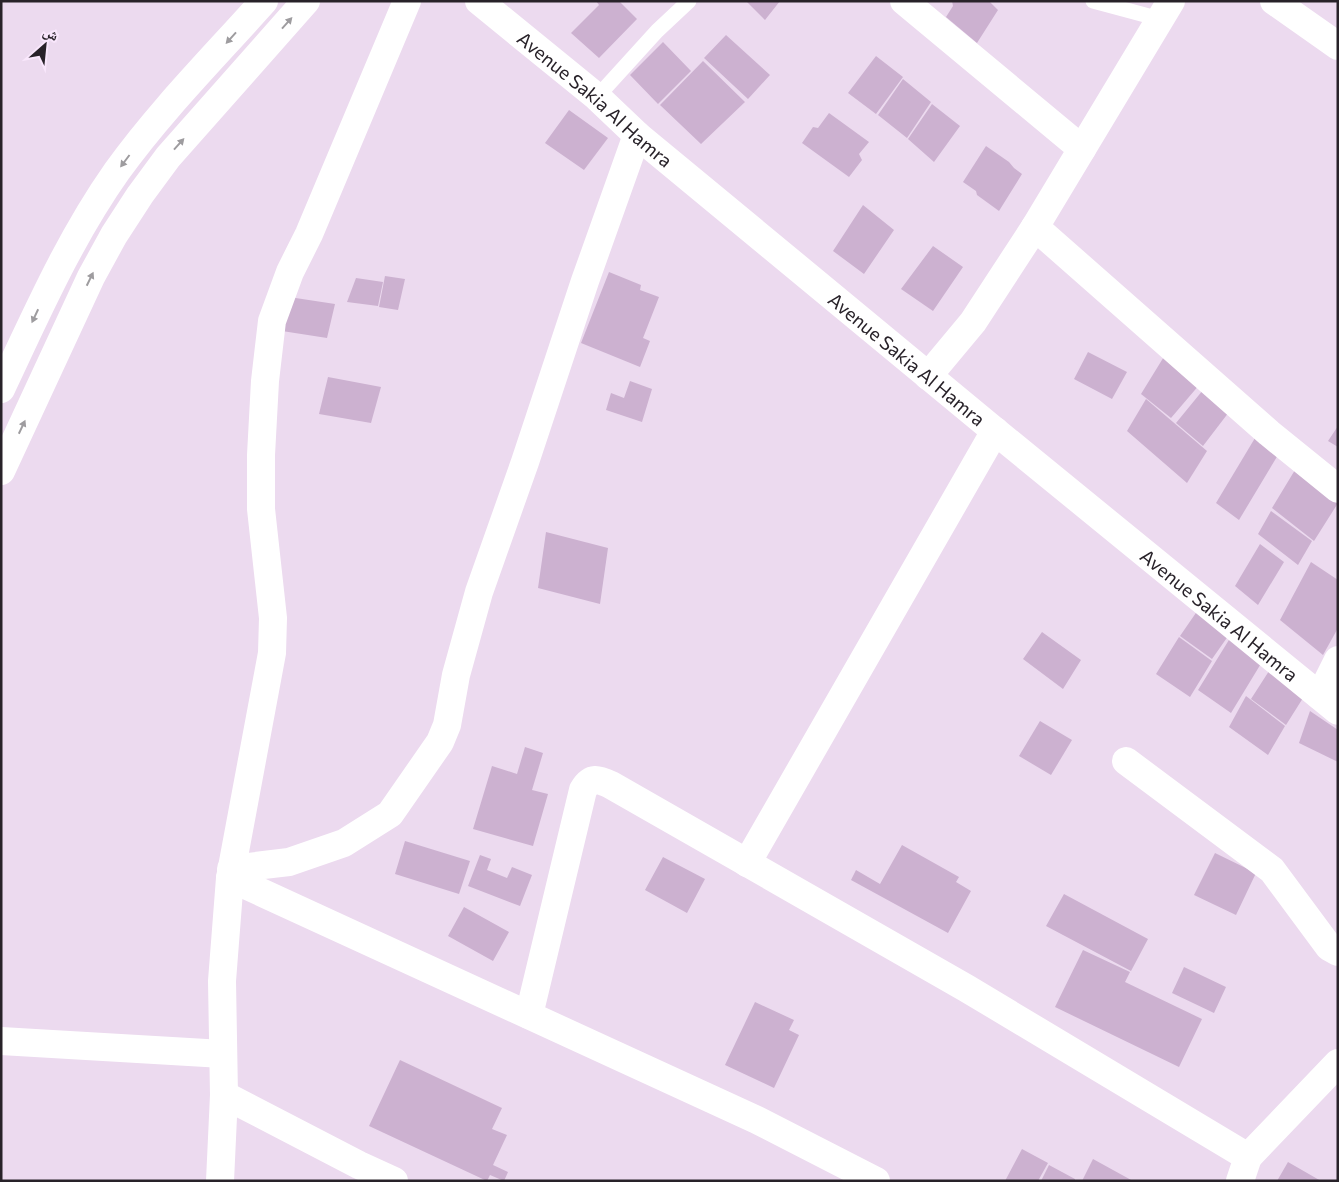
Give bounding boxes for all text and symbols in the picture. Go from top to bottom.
one-way arrow [281,17,293,29]
north arrow [20,20,70,70]
text: ش [40,22,62,45]
street label: Avenue Sakia Al Hamra [513,26,677,171]
one-way arrow [225,31,237,43]
one-way arrow [173,139,185,151]
one-way arrow [120,154,130,168]
one-way arrow [86,272,94,287]
street label: Avenue Sakia Al Hamra [824,287,990,430]
one-way arrow [31,309,39,323]
one-way arrow [18,420,26,434]
street label: Avenue Sakia Al Hamra [1136,543,1303,686]

